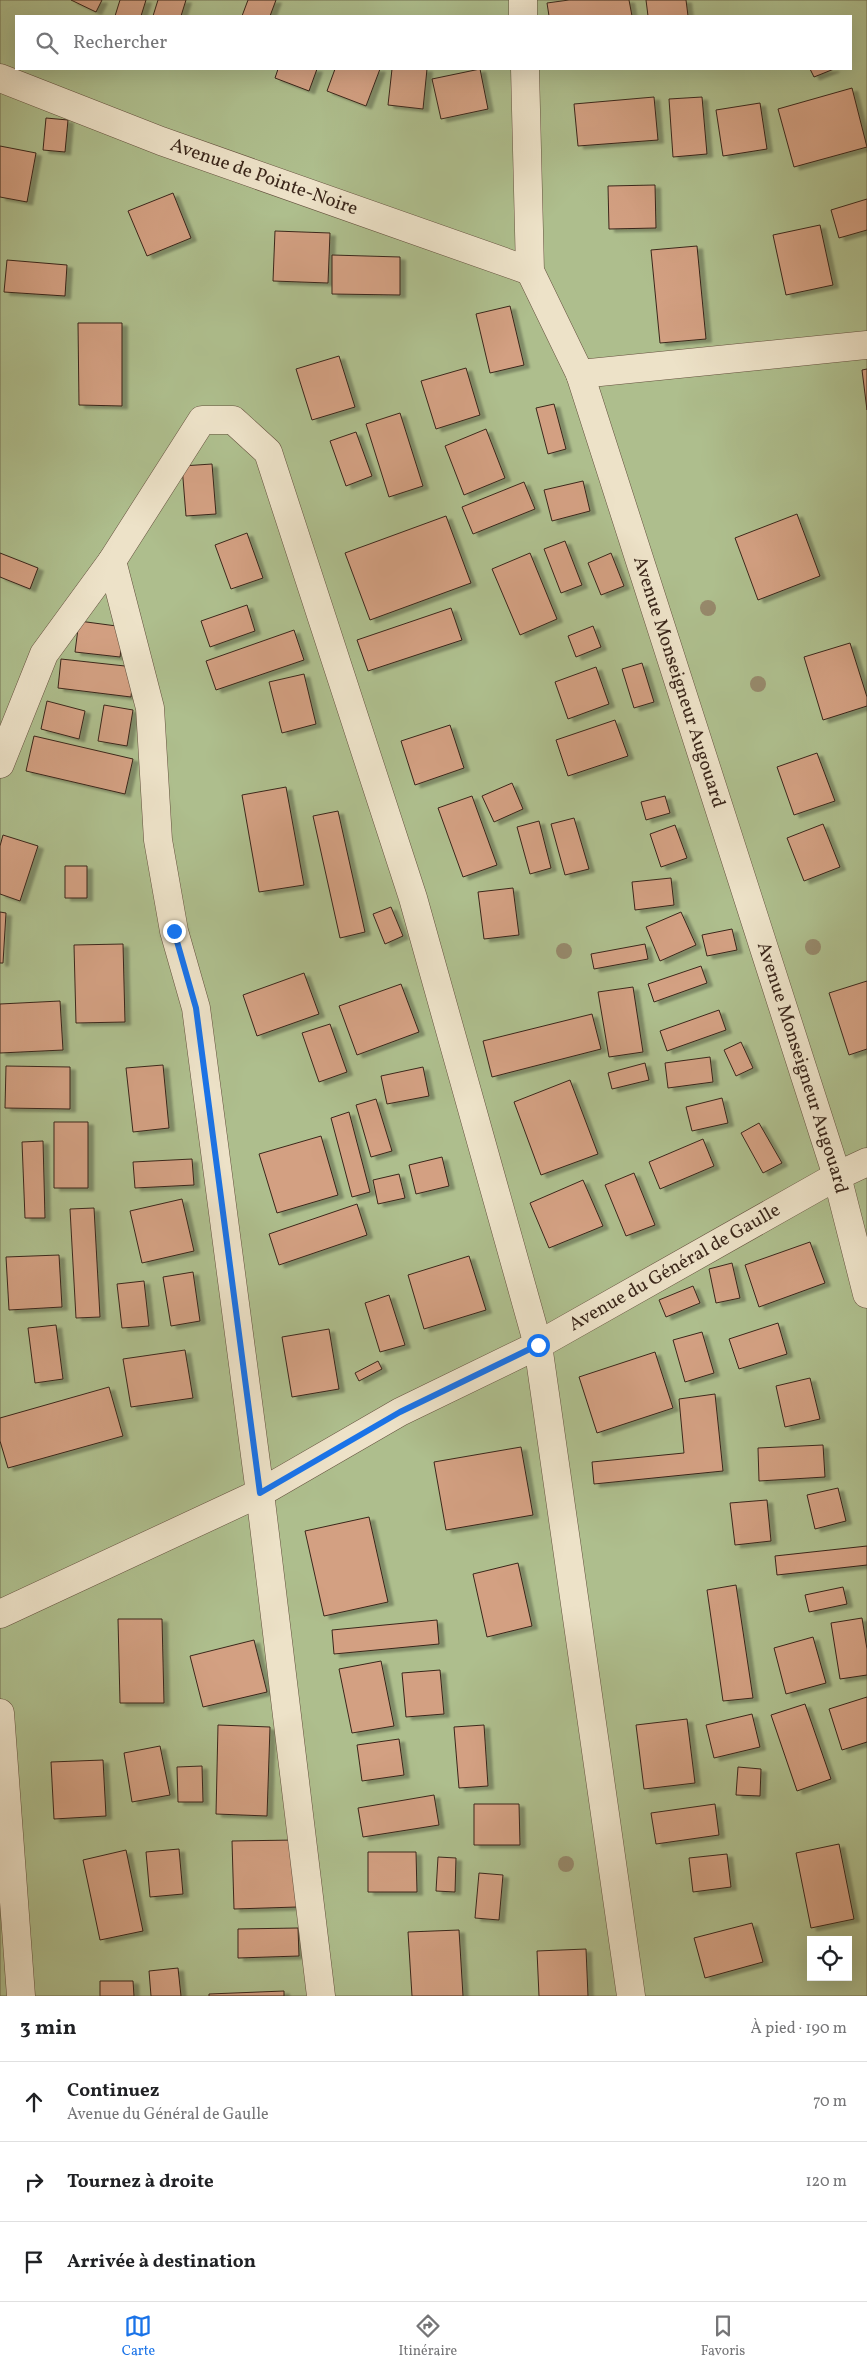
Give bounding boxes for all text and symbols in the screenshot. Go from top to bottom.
search box [15,15,852,70]
icon: search [33,29,61,57]
text: Rechercher [73,30,167,56]
street label: Avenue de Pointe-Noire [167,132,361,222]
street label: Avenue Monseigneur Augouard [626,553,731,811]
route end [163,920,186,943]
street label: Avenue Monseigneur Augouard [750,939,854,1196]
street label: Avenue du Général de Gaulle [564,1197,785,1338]
route start [527,1334,550,1357]
map controls [807,1936,852,1981]
button: locate [807,1936,852,1981]
text: 3 min [20,2014,76,2043]
text: À pied · 190 m [751,2018,847,2040]
text: Continuez [67,2078,159,2104]
icon: ahead [20,2088,48,2116]
text: 70 m [813,2091,847,2113]
text: Avenue du Général de Gaulle [67,2104,269,2126]
icon: right [20,2168,48,2196]
text: Tournez à droite [67,2169,214,2195]
text: 120 m [805,2171,847,2193]
icon: arrive [20,2248,48,2276]
text: Arrivée à destination [67,2249,256,2275]
tab: Carte [122,2312,155,2361]
tab: Itinéraire [399,2312,457,2361]
tab: Favoris [701,2312,745,2361]

